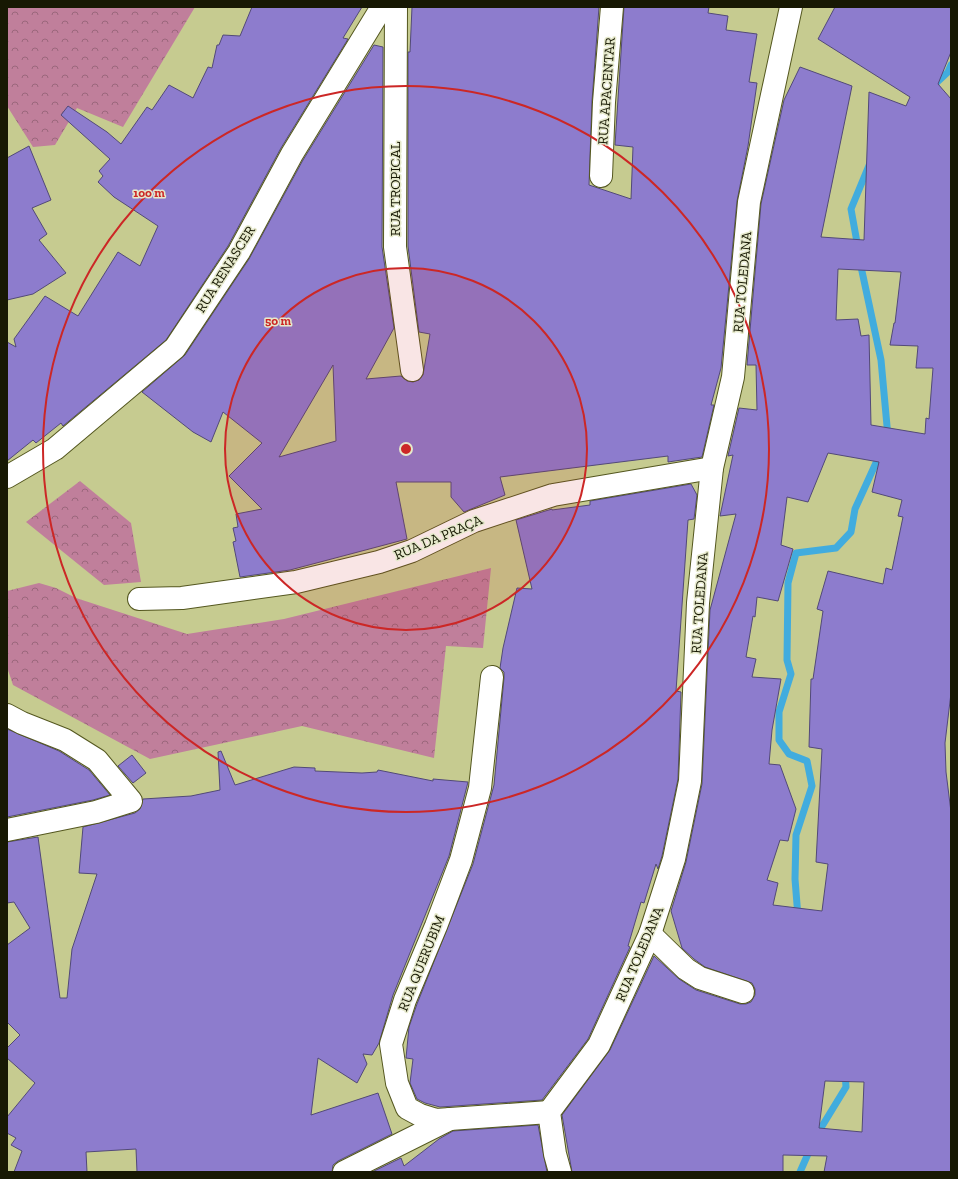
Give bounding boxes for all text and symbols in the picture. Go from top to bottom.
street label: RUA APACENTAR [594,36,619,145]
street label: RUA TROPICAL [387,141,404,236]
text: 100 m [133,186,165,200]
street label: RUA RENASCER [192,222,259,316]
street label: RUA TOLEDANA [730,230,755,333]
text: 50 m [265,314,291,328]
centre of rings [399,442,413,456]
street label: RUA DA PRAÇA [391,511,486,564]
street label: RUA TOLEDANA [687,551,712,654]
street label: RUA TOLEDANA [612,903,667,1004]
street label: RUA QUERUBIM [394,913,448,1014]

